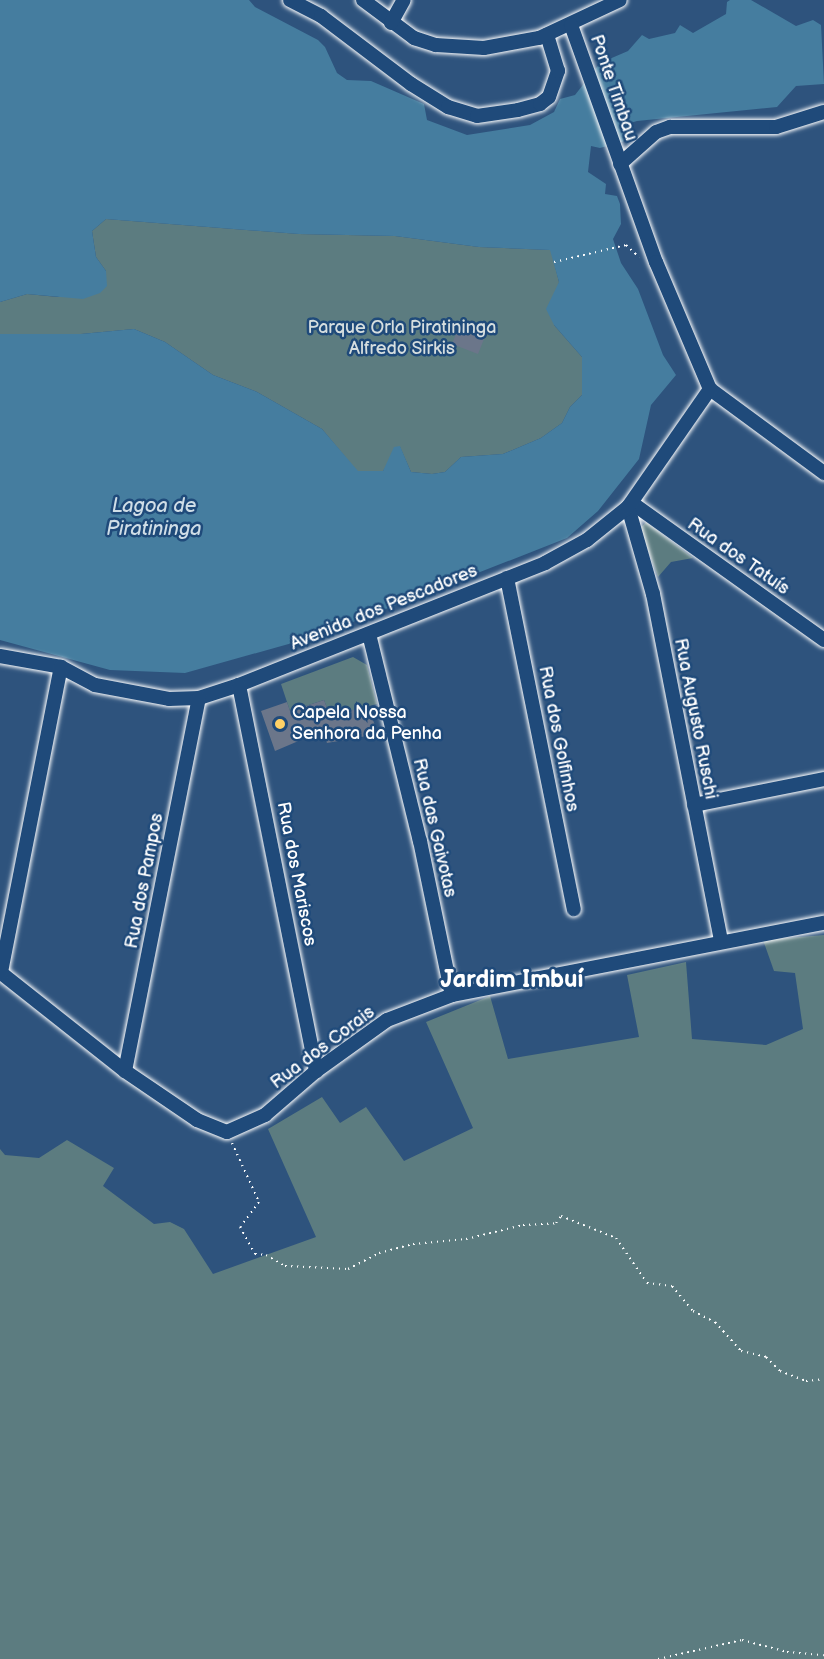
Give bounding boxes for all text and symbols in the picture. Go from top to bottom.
street label: Ponte Timbau [585,32,641,144]
park label: Parque Orla Piratininga Alfredo Sirkis [308,318,496,360]
water label: Lagoa de Piratininga [106,494,202,541]
street label: Rua dos Tatuís [683,514,793,600]
street label: Avenida dos Pescadores [287,561,481,655]
street label: Rua Augusto Ruschi [669,637,721,801]
street label: Rua dos Golfinhos [533,664,583,814]
place label: Capela Nossa Senhora da Penha [292,703,442,746]
marker: Capela Nossa Senhora da Penha [273,717,287,731]
street label: Rua das Gaivotas [408,756,460,900]
street label: Rua dos Mariscos [271,800,321,948]
street label: Rua dos Pampos [121,811,169,951]
district label: Jardim Imbuí [441,966,583,994]
street label: Rua dos Corais [267,1002,379,1094]

